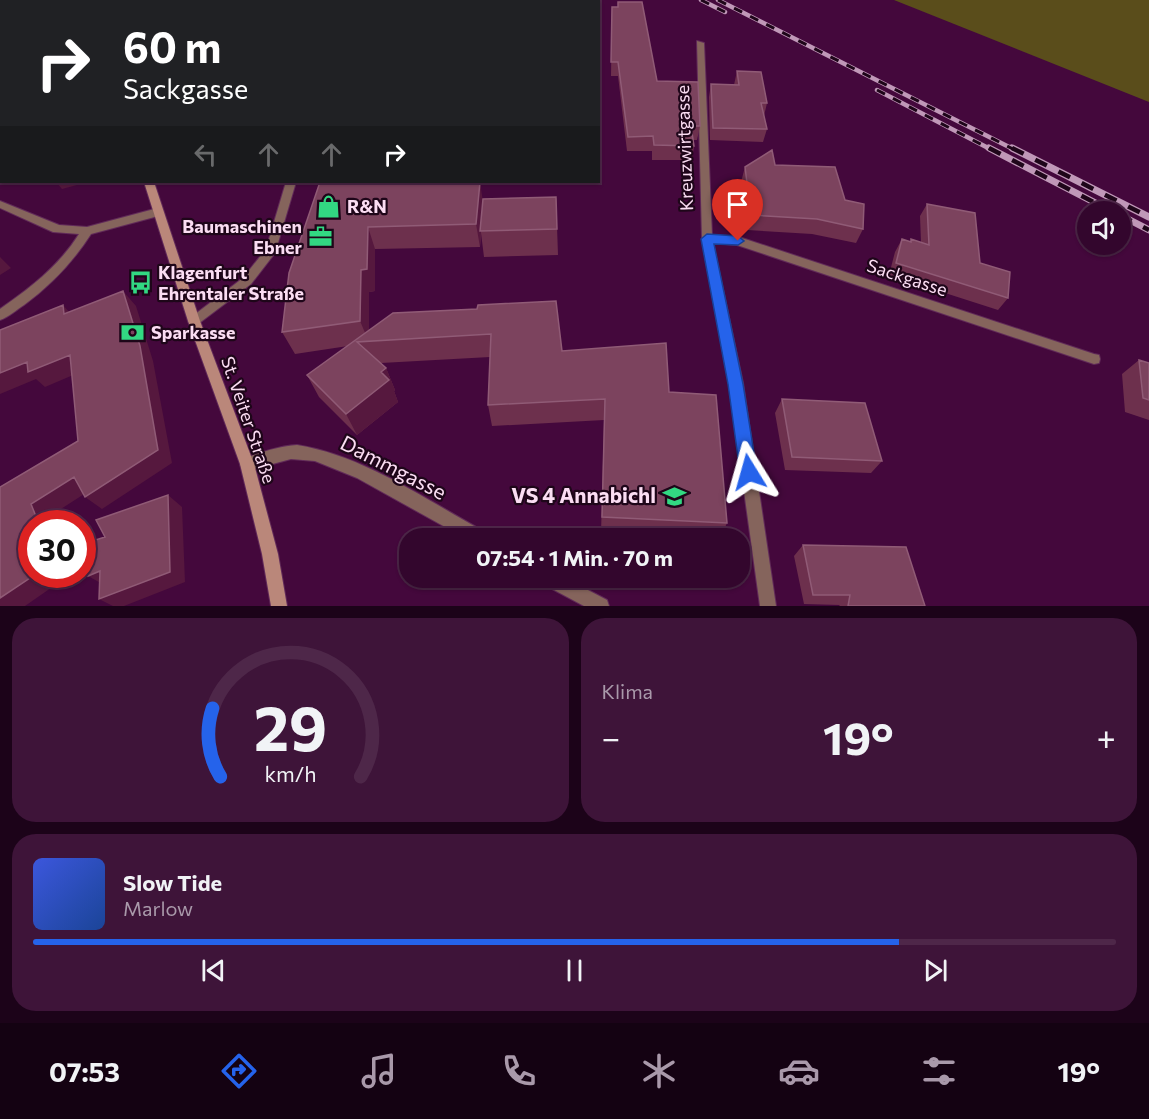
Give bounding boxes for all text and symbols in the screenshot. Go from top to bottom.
text: 60 m [123,20,222,72]
icon: right [24,24,102,102]
text: Sackgasse [123,72,248,105]
street label: Kreuzwirtgasse [671,85,697,211]
icon: left [189,138,222,171]
icon: ahead [252,138,285,171]
icon: ahead [315,138,348,171]
icon: right [378,138,411,171]
pin [712,179,763,241]
icon: arrive [721,188,754,221]
shop icon: R&N [316,194,342,220]
place label: R&N [347,195,387,217]
map controls [1077,201,1131,255]
button: sound [1077,201,1131,255]
place label: Baumaschinen Ebner [182,215,303,258]
office icon: Baumaschinen Ebner [307,224,333,250]
street label: Sackgasse [864,254,950,300]
place label: Klagenfurt Ehrentaler Straße [158,261,304,304]
bus stop icon: Klagenfurt Ehrentaler Straße [127,270,153,296]
bank icon: Sparkasse [120,320,146,346]
place label: Sparkasse [151,321,235,343]
street label: St. Veiter Straße [217,353,281,486]
street label: Dammgasse [337,429,451,504]
position arrow [717,440,781,504]
place label: VS 4 Annabichl [511,482,656,507]
school or university icon: VS 4 Annabichl [661,483,687,509]
speed limit sign: 30 [18,510,96,588]
text: 07:54 · 1 Min. · 70 m [476,544,673,571]
text: Klima [602,679,653,703]
text: 29 [253,688,327,764]
text: 19° [823,709,894,764]
text: − [602,716,620,757]
text: + [1097,716,1116,757]
text: km/h [264,760,316,786]
text: Slow Tide [123,869,222,896]
text: Marlow [123,896,193,920]
icon: previous [197,954,230,987]
icon: pause [558,954,591,987]
icon: next [919,954,952,987]
icon: directions [218,1050,260,1092]
icon: music [358,1050,400,1092]
icon: phone [498,1050,540,1092]
icon: climate [638,1050,680,1092]
icon: car [778,1050,820,1092]
icon: filters [918,1050,960,1092]
text: 07:53 [49,1055,120,1088]
text: 19° [1058,1055,1100,1088]

